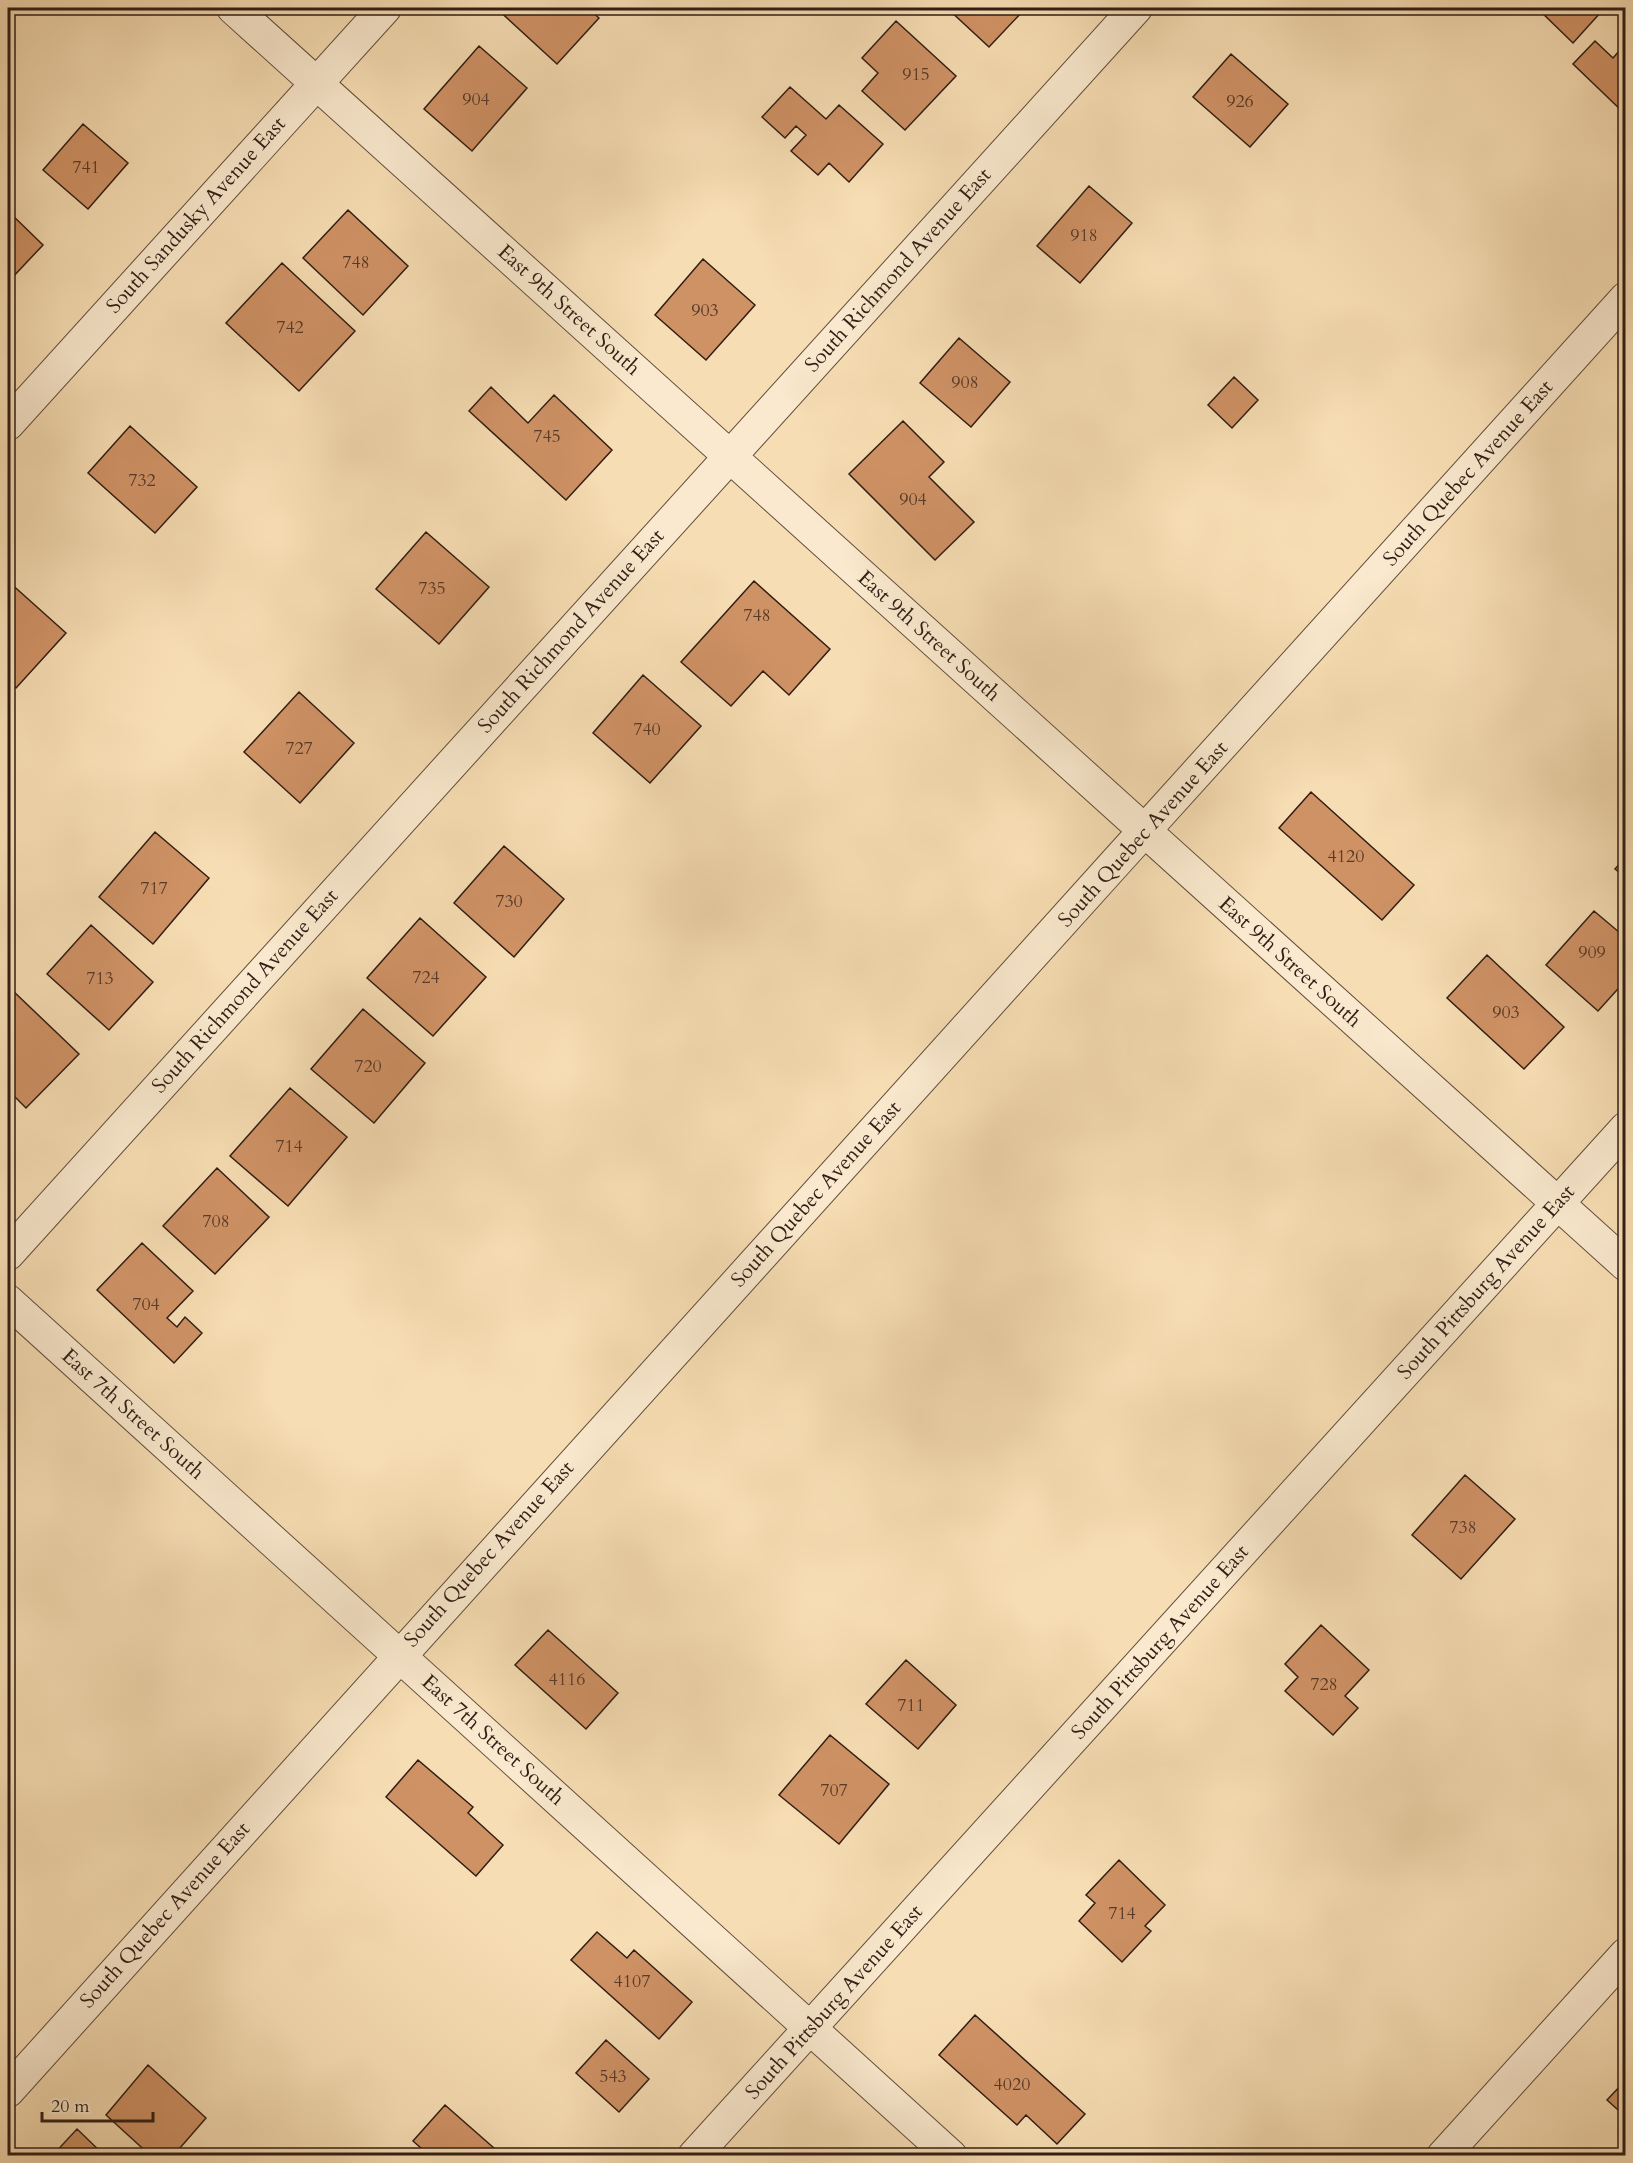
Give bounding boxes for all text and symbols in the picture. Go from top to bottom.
house number: 915 [902,62,930,87]
house number: 904 [462,87,490,112]
house number: 926 [1226,89,1254,114]
street label: South Sandusky Avenue East [100,110,293,320]
house number: 741 [72,155,100,180]
street label: South Richmond Avenue East [798,161,998,379]
house number: 918 [1070,223,1098,248]
street label: East 9th Street South [491,238,647,383]
house number: 748 [342,250,370,275]
house number: 903 [691,298,719,323]
house number: 742 [276,315,304,340]
house number: 908 [951,370,979,395]
street label: South Quebec Avenue East [1376,373,1560,573]
house number: 745 [533,424,561,449]
house number: 732 [128,468,156,493]
house number: 904 [899,487,927,512]
street label: South Richmond Avenue East [471,522,671,740]
street label: East 9th Street South [851,564,1007,709]
house number: 735 [418,576,446,601]
house number: 748 [743,603,771,628]
house number: 740 [633,717,661,742]
street label: South Quebec Avenue East [1051,734,1235,934]
house number: 727 [285,736,313,761]
house number: 4120 [1328,844,1364,869]
house number: 717 [140,876,168,901]
street label: South Richmond Avenue East [145,882,345,1100]
house number: 730 [495,889,523,914]
street label: East 9th Street South [1212,890,1368,1035]
house number: 909 [1578,940,1606,965]
house number: 724 [412,965,440,990]
house number: 713 [86,966,114,991]
house number: 903 [1492,1000,1520,1025]
house number: 720 [354,1054,382,1079]
street label: South Quebec Avenue East [724,1094,908,1294]
house number: 714 [275,1134,303,1159]
street label: South Pittsburg Avenue East [1391,1178,1582,1386]
house number: 708 [202,1209,230,1234]
house number: 704 [132,1292,160,1317]
street label: East 7th Street South [55,1342,211,1487]
street label: South Quebec Avenue East [397,1454,581,1654]
house number: 738 [1449,1515,1477,1540]
street label: South Pittsburg Avenue East [1065,1538,1256,1746]
house number: 4116 [549,1667,585,1692]
street label: East 7th Street South [415,1668,571,1813]
house number: 728 [1310,1672,1338,1697]
house number: 711 [897,1693,925,1718]
house number: 707 [820,1778,848,1803]
street label: South Quebec Avenue East [73,1815,257,2015]
street label: South Pittsburg Avenue East [739,1898,930,2106]
house number: 714 [1108,1901,1136,1926]
house number: 4107 [614,1969,650,1994]
house number: 543 [599,2064,627,2089]
house number: 4020 [994,2072,1030,2097]
scale bar [42,2085,153,2123]
text: 20 m [51,2094,90,2119]

